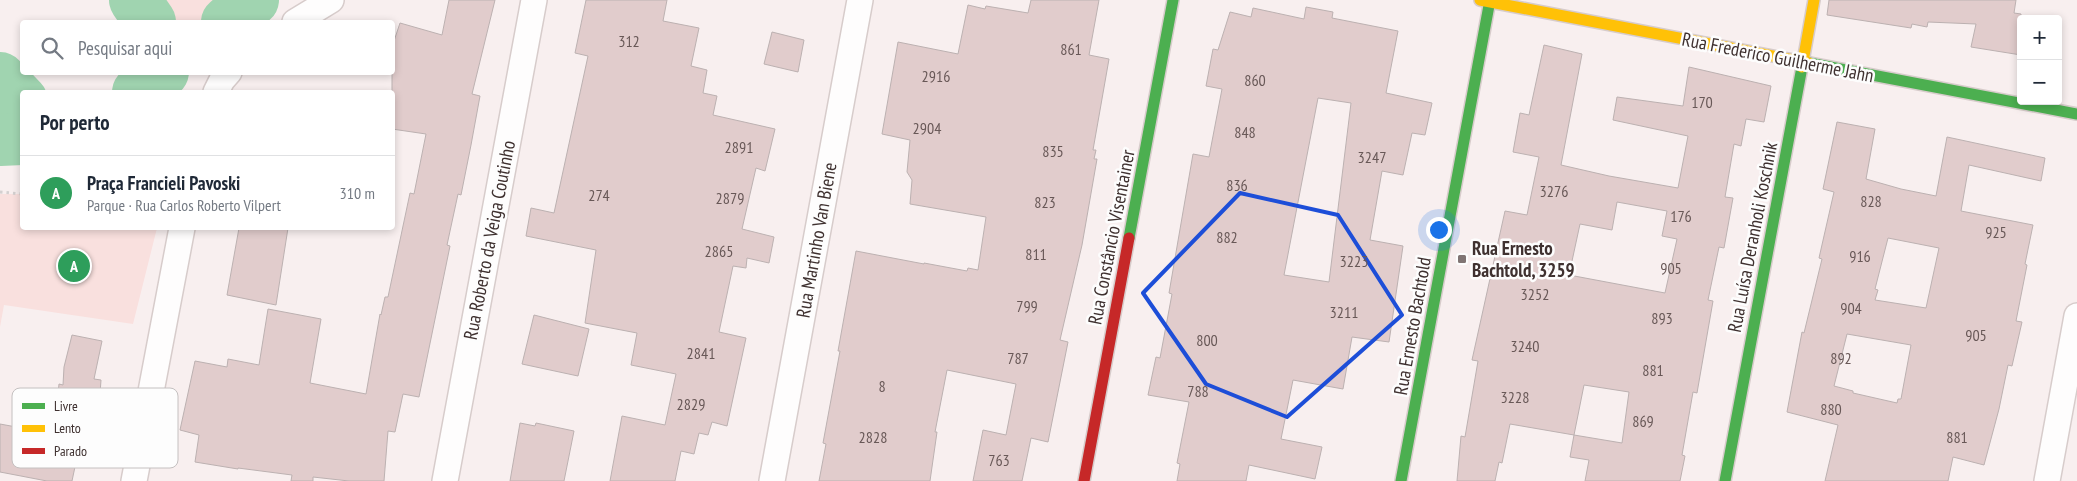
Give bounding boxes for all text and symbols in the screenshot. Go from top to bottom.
map controls [2017,15,2062,105]
button: + [2017,15,2062,60]
search box [20,20,395,75]
street label: Rua Frederico Guilherme Jahn [1680,27,1876,87]
house number: 312 [618,31,640,51]
icon: search [38,34,66,62]
text: Pesquisar aqui [78,36,172,60]
house number: 861 [1060,39,1082,59]
button: − [2017,60,2062,105]
house number: 2916 [922,66,950,86]
house number: 860 [1244,70,1266,90]
house number: 170 [1691,92,1713,112]
text: Por perto [40,109,110,136]
house number: 2904 [913,118,941,138]
house number: 848 [1234,122,1256,142]
house number: 2891 [725,137,753,157]
street label: Rua Roberto da Veiga Coutinho [458,138,520,342]
street label: Rua Luísa Deranholi Koschnik [1722,139,1782,334]
house number: 835 [1042,141,1064,161]
street label: Rua Constâncio Visentainer [1082,147,1140,327]
house number: 3247 [1358,147,1386,167]
street label: Rua Martinho Van Biene [791,160,841,320]
text: Praça Francieli Pavoski [87,171,240,195]
house number: 836 [1226,175,1248,195]
house number: 3276 [1540,181,1568,201]
text: A [52,183,60,203]
text: 310 m [340,183,375,203]
house number: 274 [588,185,610,205]
house number: 2879 [716,188,744,208]
house number: 828 [1860,191,1882,211]
house number: 823 [1034,192,1056,212]
text: Parque · Rua Carlos Roberto Vilpert [87,195,281,215]
house number: 176 [1670,206,1692,226]
your location [1426,217,1452,243]
house number: 925 [1985,222,2007,242]
house number: 882 [1216,227,1238,247]
place label: Rua Ernesto Bachtold, 3259 [1472,236,1575,282]
house number: 2865 [705,241,733,261]
house number: 811 [1025,244,1047,264]
house number: 916 [1849,246,1871,266]
pin: A [58,247,90,285]
house number: 3223 [1340,251,1368,271]
marker: Rua Ernesto Bachtold, 3259 [1456,253,1468,265]
street label: Rua Ernesto Bachtold [1388,255,1436,397]
house number: 905 [1660,258,1682,278]
house number: 3252 [1521,284,1549,304]
house number: 799 [1016,296,1038,316]
house number: 904 [1840,298,1862,318]
house number: 3211 [1330,302,1358,322]
house number: 893 [1651,308,1673,328]
house number: 905 [1965,325,1987,345]
house number: 800 [1196,330,1218,350]
house number: 3240 [1511,336,1539,356]
house number: 2841 [687,343,715,363]
house number: 787 [1007,348,1029,368]
house number: 892 [1830,348,1852,368]
house number: 881 [1642,360,1664,380]
house number: 8 [878,376,886,396]
house number: 788 [1187,381,1209,401]
house number: 3228 [1501,387,1529,407]
legend [12,388,178,468]
house number: 2829 [677,394,705,414]
text: Livre [54,397,78,415]
house number: 880 [1820,399,1842,419]
house number: 869 [1632,411,1654,431]
text: Lento [54,419,81,437]
house number: 2828 [859,427,887,447]
house number: 881 [1946,427,1968,447]
text: Parado [54,442,87,460]
house number: 763 [988,450,1010,470]

